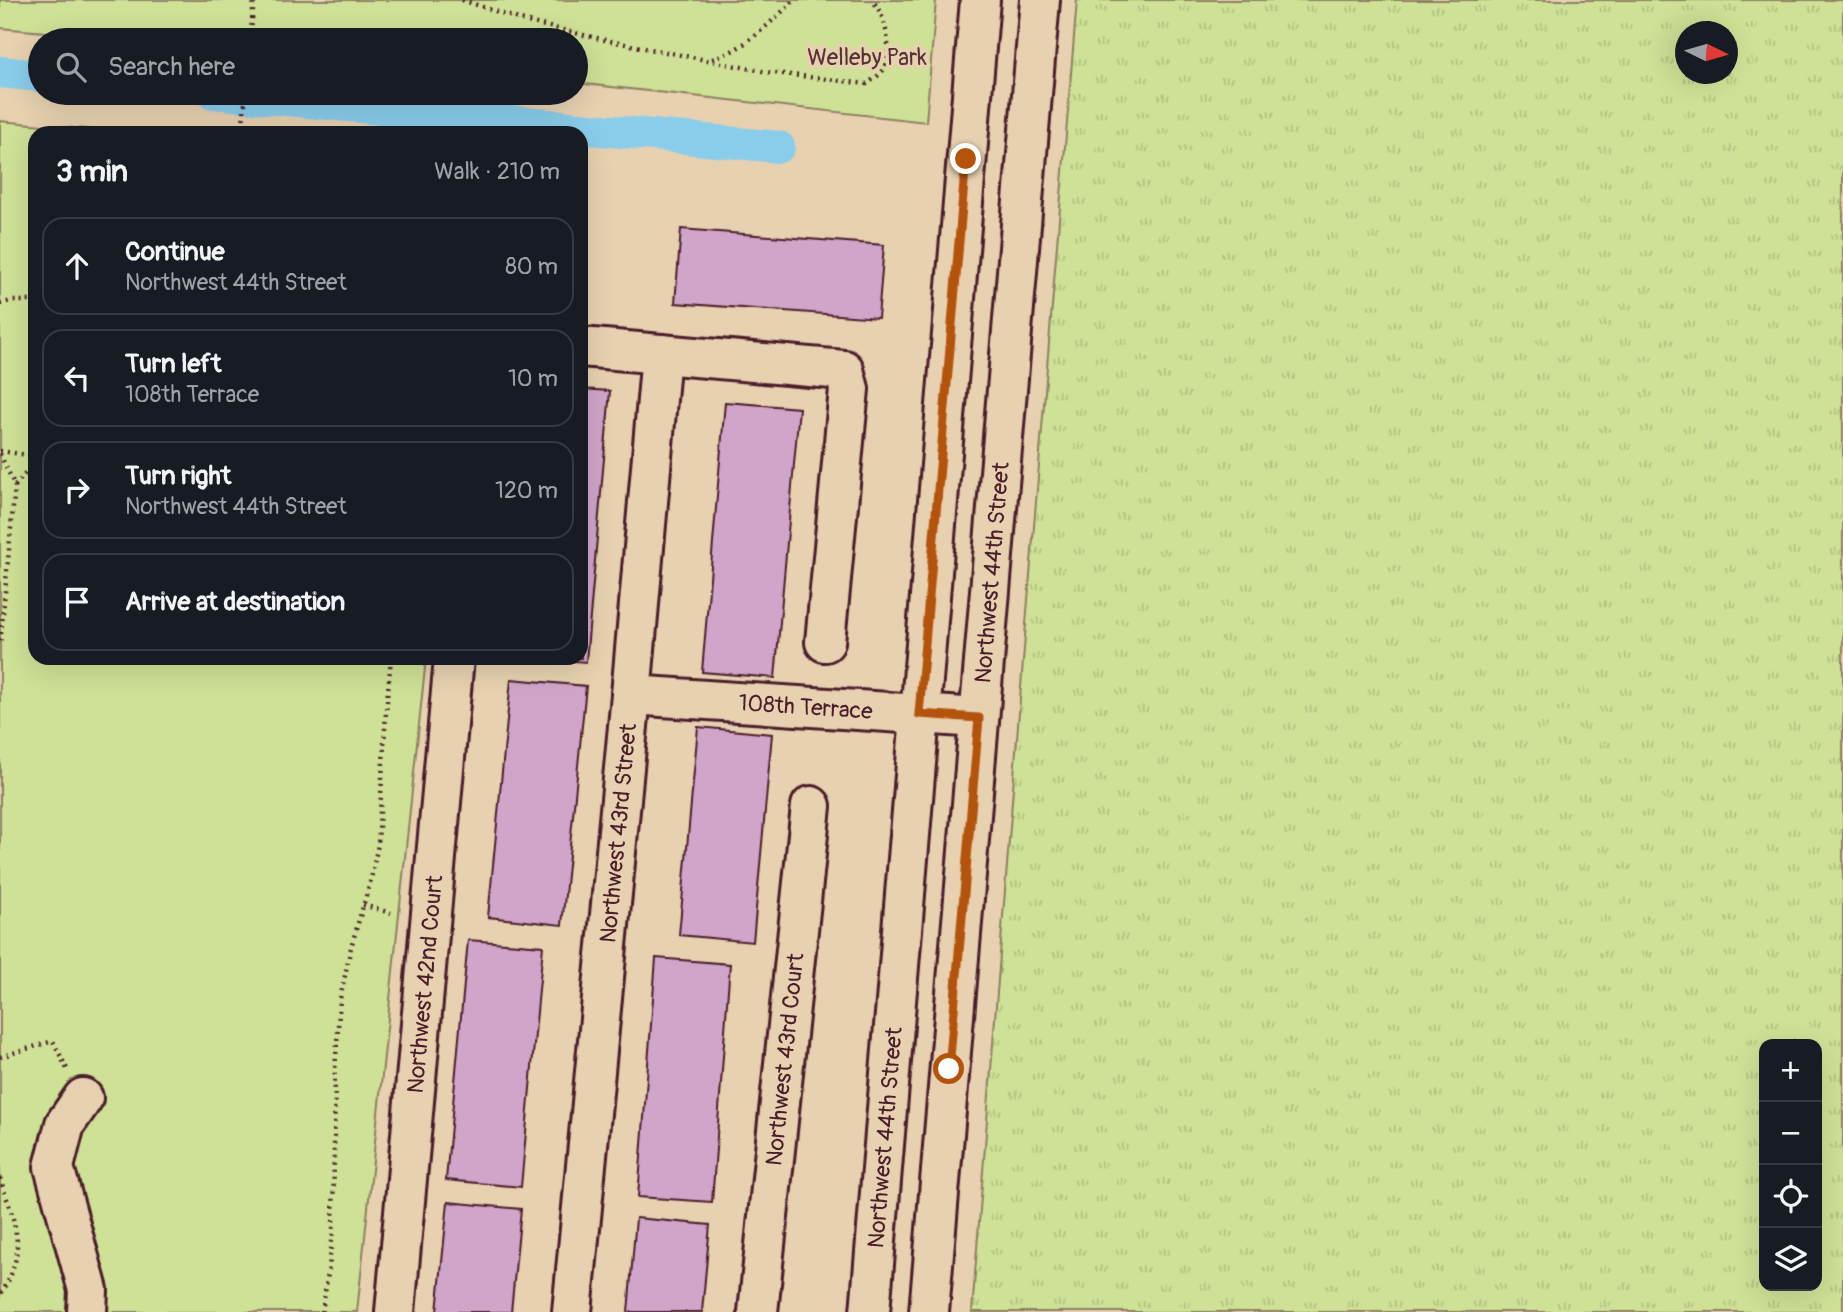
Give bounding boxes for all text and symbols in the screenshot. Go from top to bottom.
north arrow [1675,21,1738,84]
search box [28,28,588,105]
park label: Welleby Park [807,43,927,72]
icon: search [52,48,90,86]
text: Search here [108,51,235,83]
route end [950,143,981,174]
text: 3 min [56,153,128,190]
text: Walk · 210 m [434,157,560,186]
text: Continue [125,236,225,268]
icon: ahead [58,247,96,285]
text: 80 m [505,252,558,281]
text: Northwest 44th Street [125,268,347,297]
text: Turn left [125,348,221,380]
icon: left [58,359,96,397]
text: 10 m [508,364,558,393]
text: 108th Terrace [125,380,259,409]
text: Turn right [125,460,231,492]
street label: Northwest 44th Street [968,460,1015,684]
icon: right [58,471,96,509]
text: 120 m [495,476,558,505]
text: Northwest 44th Street [125,492,347,521]
icon: arrive [58,583,96,621]
text: Arrive at destination [125,586,345,618]
street label: 108th Terrace [738,688,874,725]
street label: Northwest 43rd Street [593,721,643,944]
street label: Northwest 42nd Court [400,873,449,1095]
street label: Northwest 43rd Court [759,951,810,1167]
street label: Northwest 44th Street [861,1025,908,1249]
map controls [1759,1039,1822,1291]
button: + [1759,1039,1822,1102]
route start [933,1053,964,1084]
button: − [1759,1102,1822,1165]
button: locate [1759,1165,1822,1228]
button: layers [1759,1228,1822,1291]

